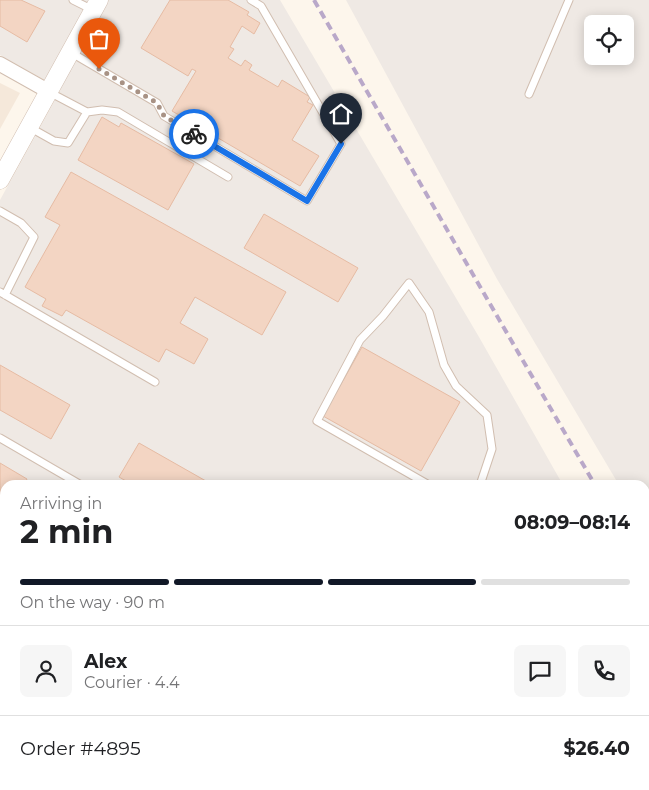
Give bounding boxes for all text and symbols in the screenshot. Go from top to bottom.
map controls [584,15,634,65]
button: locate [584,15,634,65]
pin [78,18,120,69]
icon: bag [85,25,113,53]
pin [320,93,362,144]
icon: home [327,100,355,128]
courier [169,109,219,159]
icon: bike [180,120,208,148]
text: Arriving in [20,494,102,513]
text: 08:09–08:14 [514,511,630,534]
text: 2 min [20,512,113,551]
text: On the way · 90 m [20,593,165,612]
button: person [20,645,72,697]
button: chat [514,645,566,697]
button: phone [578,645,630,697]
text: Alex [84,650,127,673]
text: Courier · 4.4 [84,673,180,692]
text: Order #4895 [20,737,141,760]
text: $26.40 [563,737,630,760]

